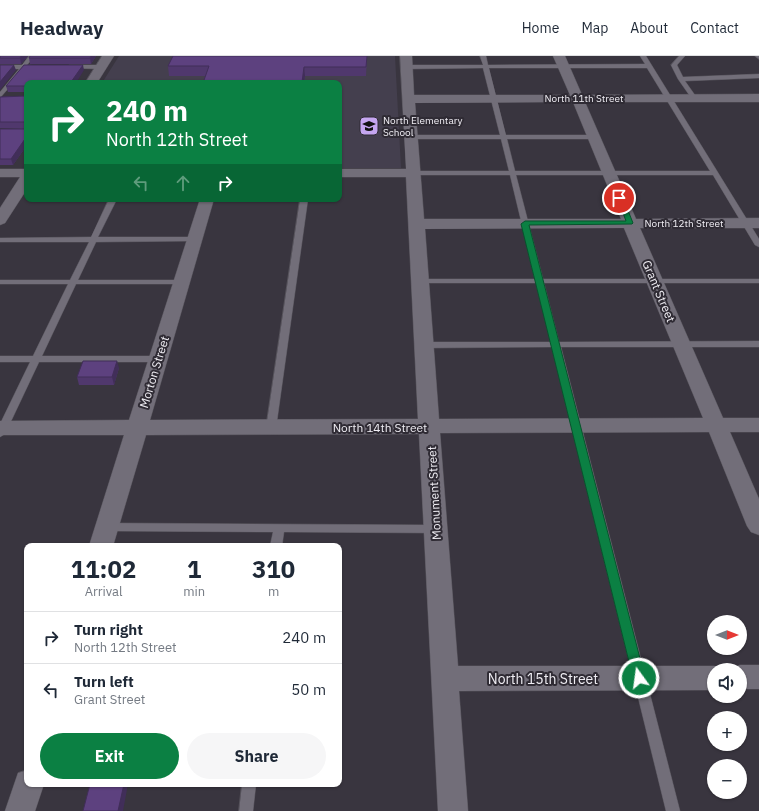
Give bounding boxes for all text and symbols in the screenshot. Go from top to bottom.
text: Headway [20,16,103,40]
text: Home [522,19,559,37]
text: Map [581,19,608,37]
text: About [630,19,668,37]
text: Contact [690,19,739,37]
text: 240 m [106,92,188,129]
street label: North 11th Street [545,92,624,105]
icon: right [40,96,92,148]
place label: North Elementary School [383,114,462,139]
school or university icon: North Elementary School [358,115,380,137]
text: North 12th Street [106,128,248,151]
icon: left [130,172,152,194]
icon: ahead [172,172,194,194]
icon: right [214,172,236,194]
pin [602,181,636,215]
icon: arrive [608,187,630,209]
street label: North 12th Street [645,217,724,230]
street label: Grant Street [639,258,679,324]
street label: Morton Street [136,334,172,410]
street label: North 14th Street [333,420,427,435]
street label: Monument Street [424,446,444,540]
text: 11:02 [71,553,136,585]
text: 1 [187,553,201,585]
text: 310 [252,553,295,585]
text: Arrival [85,583,123,600]
text: min [183,583,205,600]
text: m [268,583,279,600]
north arrow [707,615,747,655]
map controls [707,615,747,799]
text: Turn right [74,620,143,639]
icon: right [40,627,62,649]
text: 240 m [282,628,326,647]
text: North 12th Street [74,639,177,656]
position arrow [618,657,660,699]
button: sound [707,663,747,703]
street label: North 15th Street [488,670,598,688]
text: Turn left [74,672,134,691]
icon: left [40,679,62,701]
text: 50 m [291,680,326,699]
text: Grant Street [74,691,145,708]
button: + [707,711,747,751]
button: Exit [40,733,179,779]
button: Share [187,733,326,779]
button: − [707,759,747,799]

